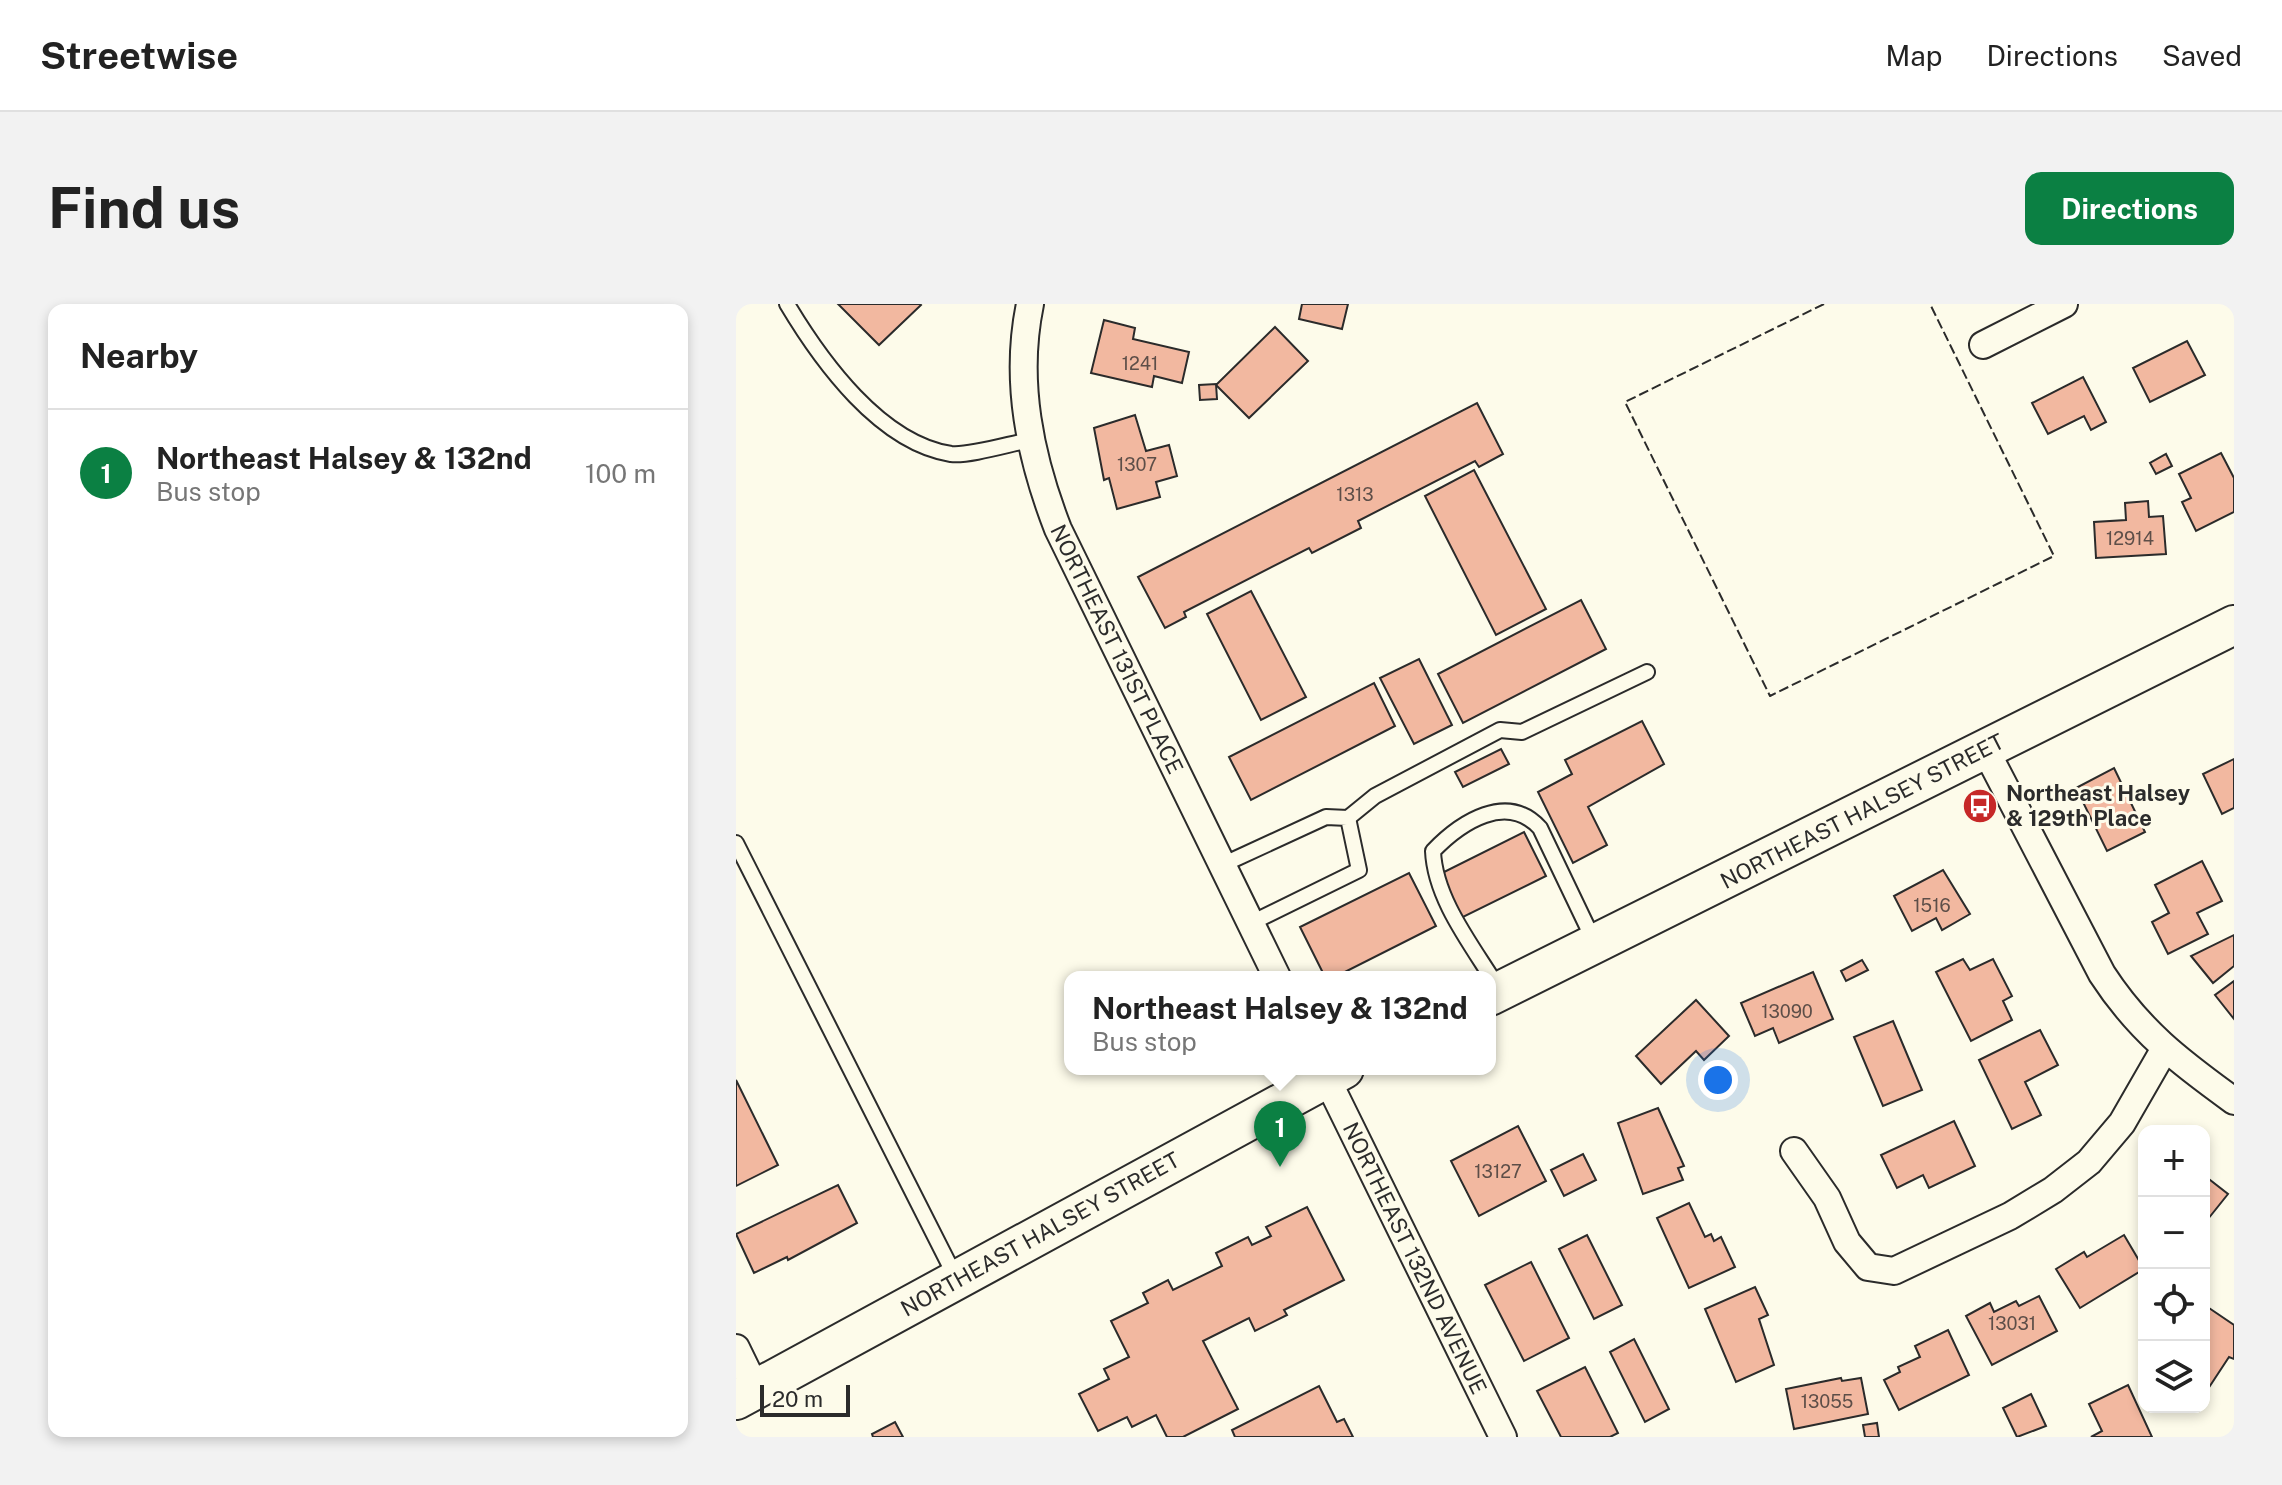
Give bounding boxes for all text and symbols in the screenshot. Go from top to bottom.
text: Streetwise [40,33,238,78]
text: Map [1886,39,1942,72]
text: Directions [1986,39,2118,72]
text: Saved [2162,39,2242,72]
button: Directions [2025,172,2234,245]
text: Find us [48,175,240,241]
text: Nearby [80,336,198,376]
house number: 1241 [1122,353,1158,374]
text: Northeast Halsey & 132nd [156,440,532,476]
house number: 1307 [1117,454,1157,475]
text: 1 [100,458,112,489]
text: 100 m [585,458,656,489]
text: Bus stop [156,476,261,507]
house number: 1313 [1336,484,1374,505]
street label: NORTHEAST 131ST PLACE [1045,520,1189,778]
house number: 12914 [2106,528,2154,549]
street label: NORTHEAST HALSEY STREET [1716,728,2008,894]
place label: Northeast Halsey & 129th Place [2006,780,2191,831]
bus stop icon: Northeast Halsey & 129th Place [1961,787,1999,825]
house number: 1516 [1913,895,1951,916]
popup [1064,971,1496,1075]
text: Northeast Halsey & 132nd [1092,990,1468,1026]
house number: 13090 [1761,1001,1813,1022]
text: Bus stop [1092,1026,1197,1057]
your location [1698,1060,1738,1100]
pin: 1 [1254,1101,1306,1167]
street label: NORTHEAST 132ND AVENUE [1338,1118,1492,1398]
map controls [2138,1125,2210,1413]
button: + [2138,1125,2210,1197]
street label: NORTHEAST HALSEY STREET [896,1146,1184,1322]
house number: 13127 [1474,1161,1522,1182]
button: − [2138,1197,2210,1269]
button: locate [2138,1269,2210,1341]
house number: 13031 [1988,1313,2036,1334]
button: layers [2138,1341,2210,1413]
scale bar [760,1381,850,1417]
text: 20 m [772,1386,823,1412]
house number: 13055 [1801,1391,1853,1412]

